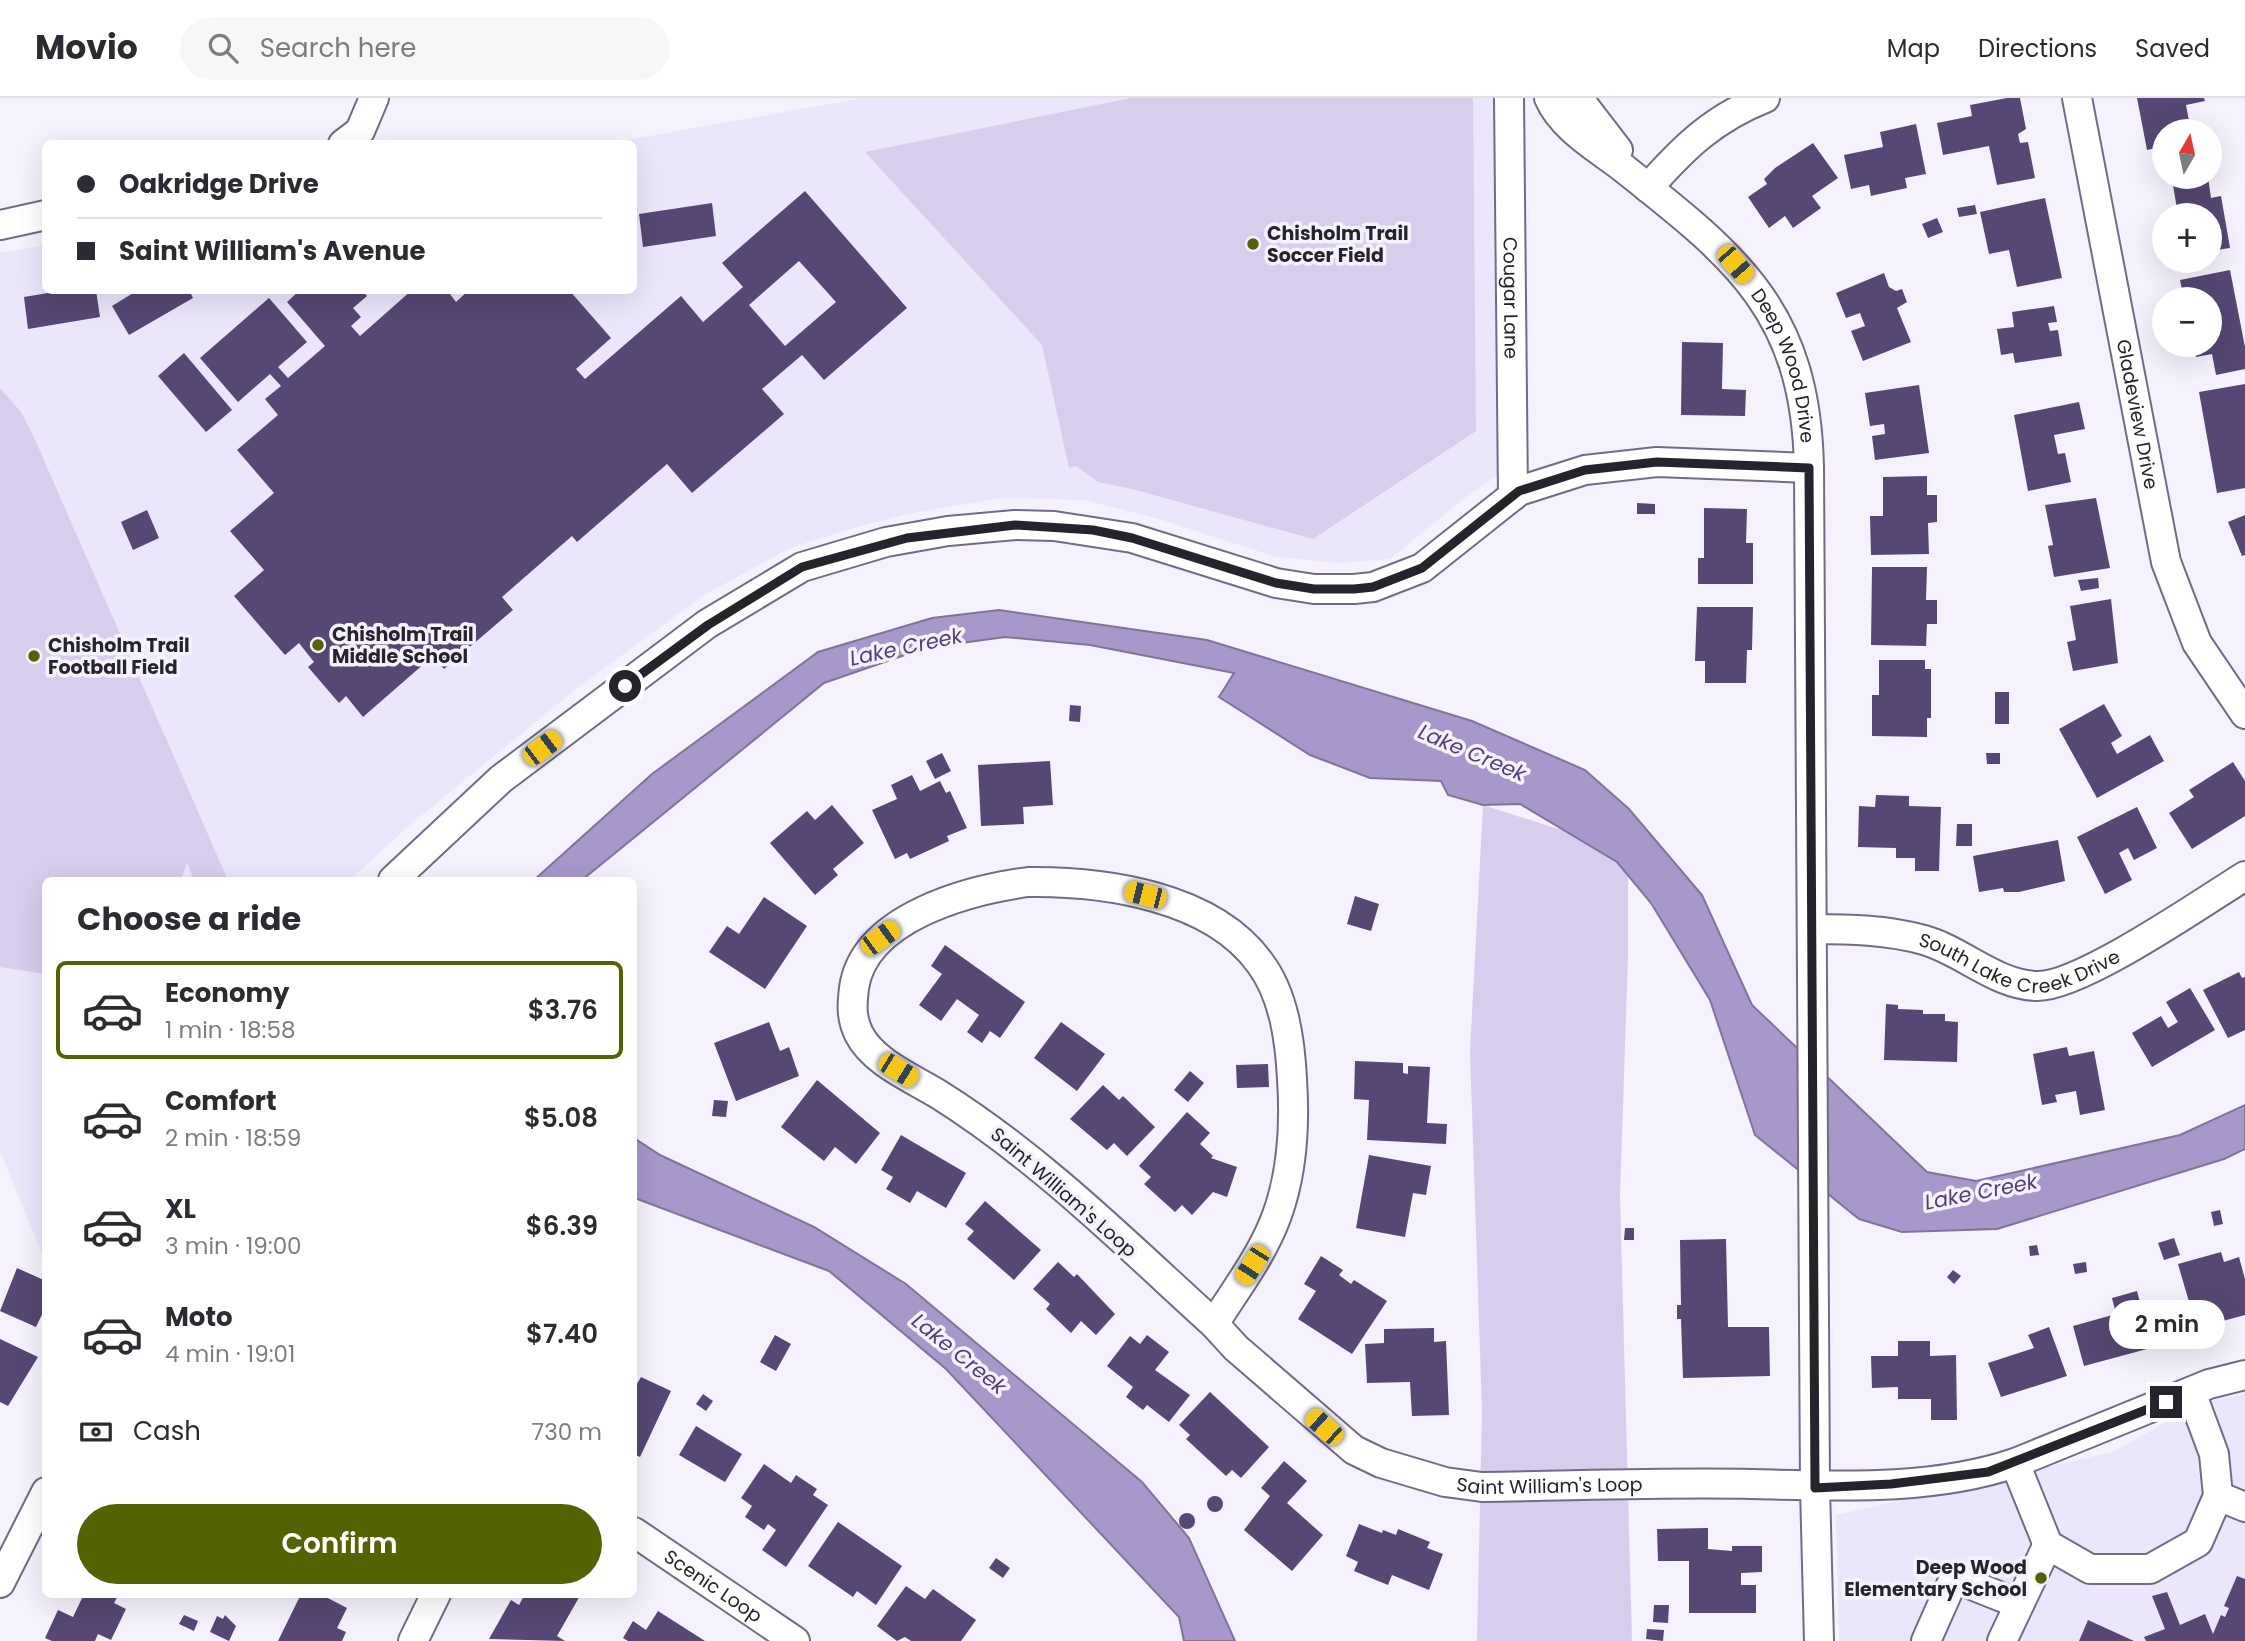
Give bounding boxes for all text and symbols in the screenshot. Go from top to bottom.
search box [180,17,670,80]
text: Movio [35,24,138,71]
icon: search [204,29,242,67]
text: Search here [260,30,416,66]
text: Map [1887,32,1940,65]
text: Directions [1978,32,2097,65]
text: Saved [2135,32,2210,65]
north arrow [2152,119,2222,189]
map controls [2152,119,2222,357]
text: Oakridge Drive [119,166,319,202]
button: + [2152,203,2222,273]
place label: Chisholm Trail Soccer Field [1267,220,1409,269]
text: Saint William's Avenue [119,233,425,269]
marker: Chisholm Trail Soccer Field [1245,236,1261,252]
street label: Cougar Lane [1496,237,1525,359]
car [1714,241,1757,287]
street label: Deep Wood Drive [1744,283,1821,444]
button: − [2152,287,2222,357]
street label: Gladeview Drive [2110,337,2165,492]
water label: Lake Creek [847,620,966,673]
place label: Chisholm Trail Middle School [332,621,474,670]
place label: Chisholm Trail Football Field [48,632,190,681]
marker: Chisholm Trail Middle School [310,637,326,653]
marker: Chisholm Trail Football Field [26,648,42,664]
route start [609,670,641,702]
water label: Lake Creek [1414,717,1532,789]
car [519,727,566,769]
car [1123,880,1168,910]
text: Choose a ride [77,896,301,941]
car [857,917,904,959]
street label: South Lake Creek Drive [1910,926,2126,960]
text: South Lake Creek Drive [1916,926,2125,1000]
text: Economy [165,975,289,1011]
icon: car [81,979,144,1042]
text: $3.76 [528,992,598,1028]
text: 1 min · 18:58 [165,1014,295,1046]
car [875,1050,922,1090]
text: Comfort [165,1083,277,1119]
icon: car [81,1087,144,1150]
text: $5.08 [524,1100,598,1136]
street label: Saint William's Loop [985,1121,1143,1264]
text: 2 min · 18:59 [165,1122,301,1154]
water label: Lake Creek [1922,1166,2041,1217]
text: XL [165,1191,196,1227]
icon: car [81,1195,144,1258]
text: $6.39 [526,1208,598,1244]
text: 3 min · 19:00 [165,1230,302,1262]
car [1232,1242,1273,1288]
text: Moto [165,1299,233,1335]
callout: 2 min [2108,1300,2224,1350]
icon: car [81,1303,144,1366]
water label: Lake Creek [906,1306,1014,1402]
text: 2 min [2135,1308,2199,1340]
text: $7.40 [526,1316,598,1352]
text: 4 min · 19:01 [165,1338,295,1370]
route end [2150,1386,2182,1418]
car [1302,1405,1347,1449]
icon: cash [77,1413,115,1451]
text: Cash [133,1413,201,1449]
text: 730 m [532,1416,602,1448]
street label: Saint William's Loop [1455,1471,1643,1501]
button: Confirm [77,1504,602,1584]
street label: Scenic Loop [659,1543,768,1629]
place label: Deep Wood Elementary School [1844,1554,2027,1603]
marker: Deep Wood Elementary School [2033,1570,2049,1586]

